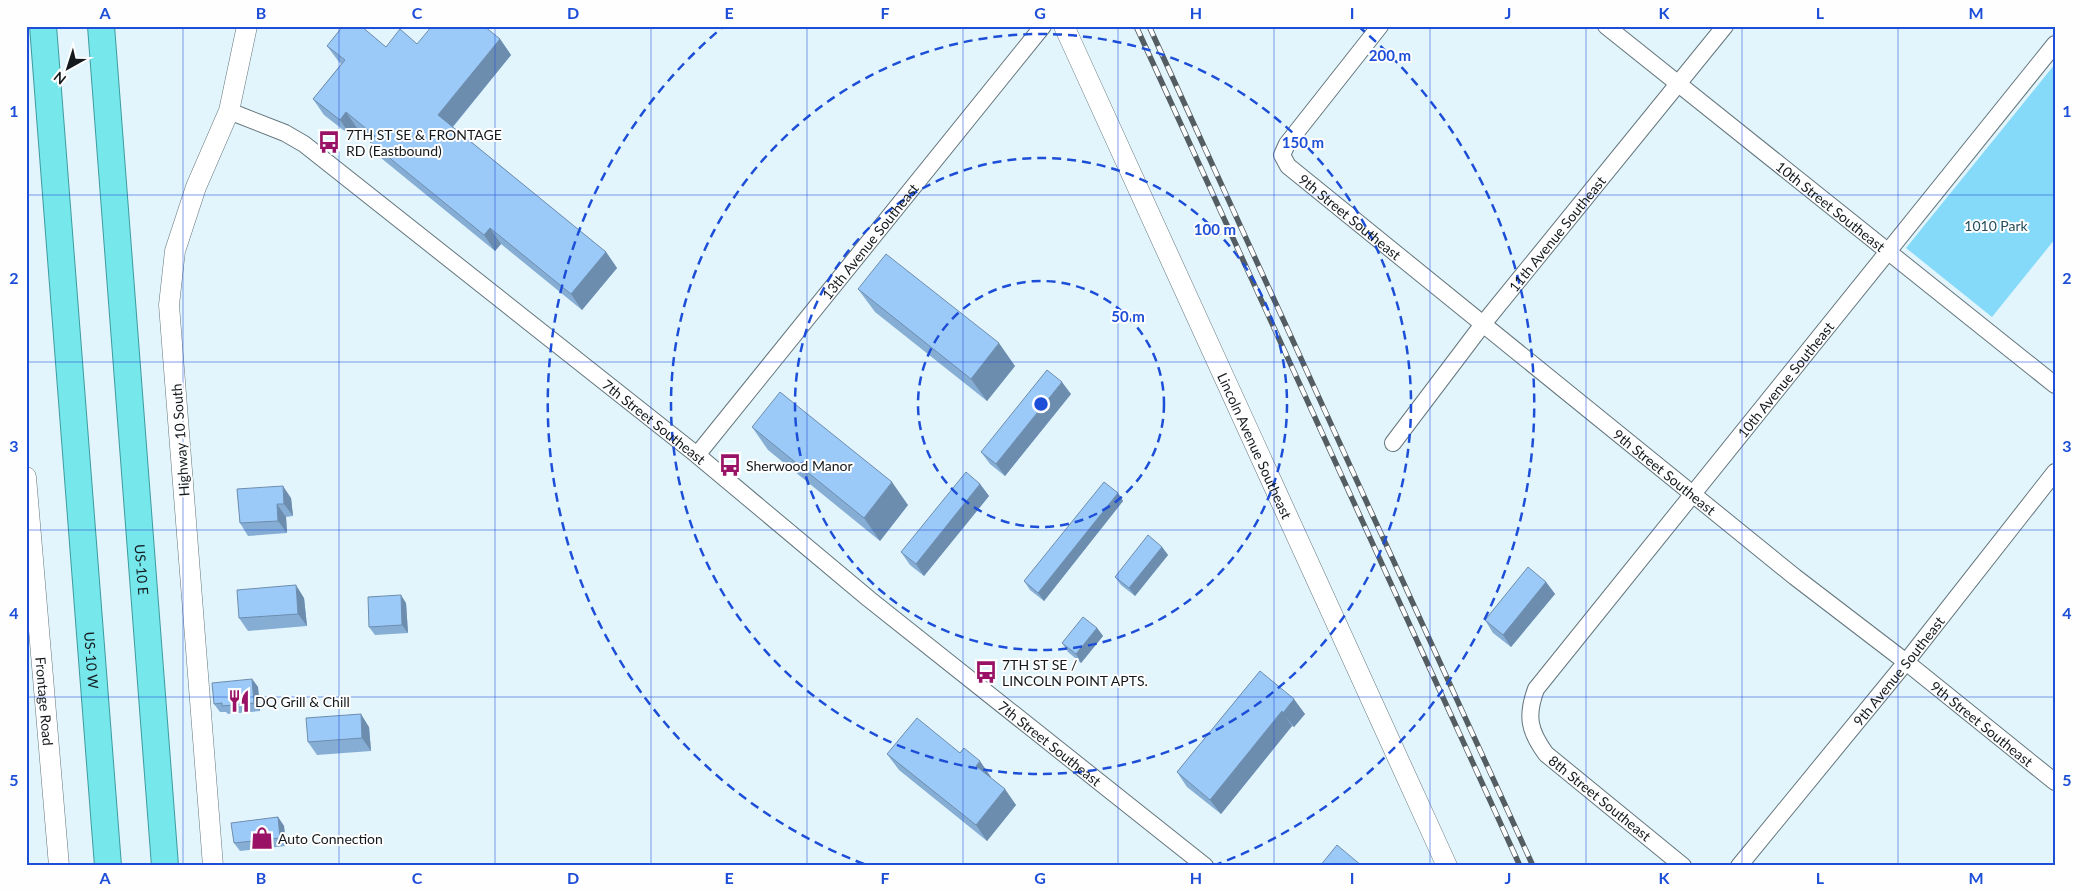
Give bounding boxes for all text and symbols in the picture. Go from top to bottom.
text: A [98,3,111,22]
text: B [256,3,266,22]
text: C [412,3,423,22]
text: D [567,3,579,22]
text: E [724,3,734,22]
text: F [880,3,890,22]
text: G [1034,3,1046,22]
text: H [1190,3,1202,22]
text: I [1350,3,1354,22]
text: J [1505,3,1511,22]
text: K [1659,3,1671,22]
text: L [1816,3,1825,22]
text: M [1968,3,1984,22]
north arrow [42,42,92,92]
text: 200 m [1369,46,1411,64]
text: N [50,68,69,88]
text: 1 [9,101,19,120]
text: 1 [2062,101,2072,120]
place label: 7TH ST SE & FRONTAGE RD (Eastbound) [346,126,502,159]
bus stop icon: 7TH ST SE & FRONTAGE RD (Eastbound) [316,129,342,155]
text: 150 m [1282,133,1324,151]
street label: 10th Street Southeast [1773,157,1889,255]
street label: 9th Street Southeast [1296,170,1405,263]
street label: 11th Avenue Southeast [1505,172,1609,295]
street label: 13th Avenue Southeast [818,180,921,302]
park label: 1010 Park [1964,217,2029,234]
text: 100 m [1194,220,1236,238]
text: 2 [9,268,19,287]
text: 2 [2062,268,2072,287]
text: 50 m [1111,307,1145,325]
street label: 10th Avenue Southeast [1733,318,1837,441]
street label: Lincoln Avenue Southeast [1215,370,1296,521]
street label: 7th Street Southeast [599,375,709,467]
street label: Highway 10 South [168,383,192,497]
centre of rings [1032,395,1050,413]
street label: 9th Street Southeast [1610,425,1719,518]
text: 3 [9,436,19,455]
text: 3 [2062,436,2072,455]
bus stop icon: Sherwood Manor [717,452,743,478]
place label: Sherwood Manor [746,457,853,474]
street label: US-10 E [132,543,153,596]
text: 4 [9,603,19,622]
text: 4 [2062,603,2072,622]
street label: 9th Avenue Southeast [1849,613,1947,729]
street label: US-10 W [81,631,103,690]
street label: Frontage Road [33,656,57,746]
place label: 7TH ST SE / LINCOLN POINT APTS. [1002,656,1148,689]
bus stop icon: 7TH ST SE / LINCOLN POINT APTS. [973,659,999,685]
street label: 9th Street Southeast [1927,677,2037,770]
restaurant icon: DQ Grill & Chill [226,688,252,714]
place label: DQ Grill & Chill [255,693,350,710]
street label: 7th Street Southeast [995,697,1105,789]
street label: 8th Street Southeast [1545,752,1655,844]
text: 5 [9,770,19,789]
text: 5 [2062,770,2072,789]
shop icon: Auto Connection [249,825,275,851]
place label: Auto Connection [278,830,383,847]
text: A [98,868,111,887]
text: B [256,868,266,887]
text: C [412,868,423,887]
text: D [567,868,579,887]
text: E [724,868,734,887]
text: F [880,868,890,887]
text: G [1034,868,1046,887]
text: H [1190,868,1202,887]
text: I [1350,868,1354,887]
text: J [1505,868,1511,887]
text: K [1659,868,1671,887]
text: L [1816,868,1825,887]
text: M [1968,868,1984,887]

